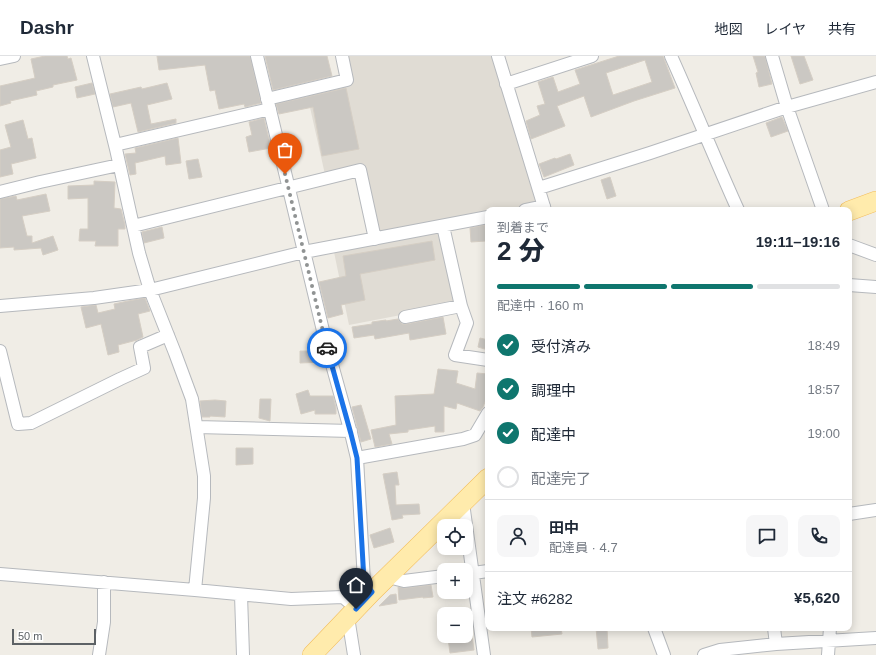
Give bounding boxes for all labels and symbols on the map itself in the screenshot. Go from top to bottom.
pin [268,133,302,174]
courier [307,328,347,368]
pin [339,568,373,609]
scale bar [12,627,96,646]

